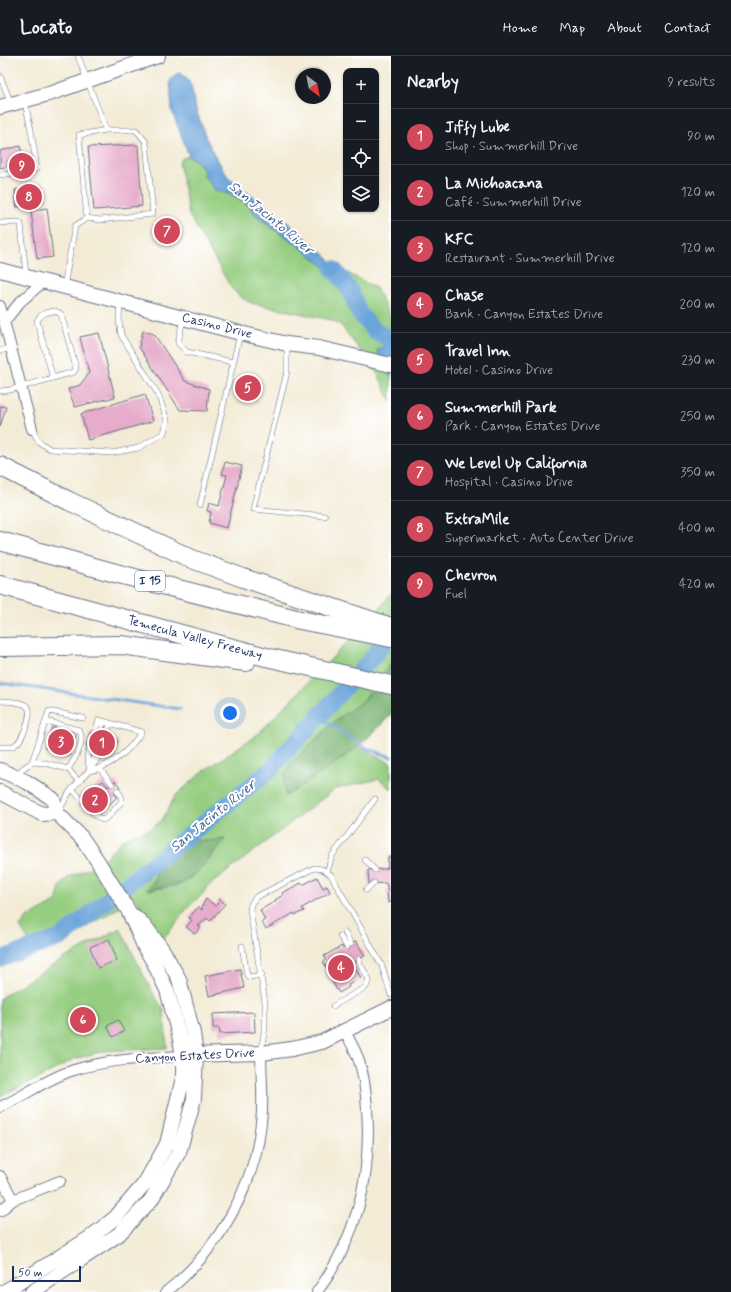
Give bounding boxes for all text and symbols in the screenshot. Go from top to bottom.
text: Locato [20,15,72,40]
text: Home [503,19,537,37]
text: Map [559,19,585,37]
text: About [607,19,642,37]
text: Contact [664,19,711,37]
north arrow [295,68,331,104]
map controls [343,68,379,212]
button: + [343,68,379,104]
text: Nearby [407,71,459,93]
text: 9 results [668,74,715,91]
button: − [343,104,379,140]
text: Jiffy Lube [445,118,510,138]
text: 1 [417,128,423,145]
text: 90 m [687,128,715,145]
text: Shop · Summerhill Drive [445,138,578,155]
button: locate [343,140,379,176]
pin: 9 [9,151,35,181]
text: La Michoacana [445,174,543,194]
button: layers [343,176,379,212]
water label: San Jacinto River [225,177,319,260]
pin: 8 [16,182,42,212]
text: 2 [417,184,423,201]
text: 120 m [681,184,715,201]
text: Café · Summerhill Drive [445,194,582,211]
pin: 7 [154,216,180,246]
text: KFC [445,230,473,250]
text: 3 [417,240,423,257]
text: 120 m [681,240,715,257]
text: Restaurant · Summerhill Drive [445,250,615,267]
text: Chase [445,286,484,306]
text: 4 [416,296,424,313]
text: 200 m [680,296,715,313]
text: Bank · Canyon Estates Drive [445,306,603,323]
street label: Casino Drive [180,309,254,343]
text: Travel Inn [445,342,511,362]
text: 5 [416,352,424,369]
text: 230 m [681,352,715,369]
text: Hotel · Casino Drive [445,362,553,379]
pin: 5 [235,373,261,403]
text: Summerhill Park [445,398,557,418]
text: 6 [417,408,423,425]
text: 250 m [680,408,715,425]
text: Park · Canyon Estates Drive [445,418,600,435]
text: We Level Up California [445,454,587,474]
text: 7 [416,464,424,481]
text: 350 m [681,464,715,481]
text: Hospital · Casino Drive [445,474,573,491]
text: ExtraMile [445,510,509,530]
text: 8 [416,520,424,537]
text: 400 m [678,520,715,537]
text: Supermarket · Auto Center Drive [445,530,634,547]
text: Chevron [445,566,497,586]
road number: I 15 [135,571,165,591]
text: 9 [417,576,423,593]
text: 420 m [679,576,715,593]
text: Fuel [445,586,467,603]
street label: Temecula Valley Freeway [126,612,264,664]
your location [220,703,240,723]
pin: 3 [48,727,74,757]
pin: 1 [89,728,115,758]
water label: San Jacinto River [166,774,261,856]
pin: 2 [82,785,108,815]
pin: 4 [328,953,354,983]
pin: 6 [70,1005,96,1035]
street label: Canyon Estates Drive [135,1044,255,1068]
scale bar [12,1264,81,1283]
text: 50 m [18,1266,43,1280]

